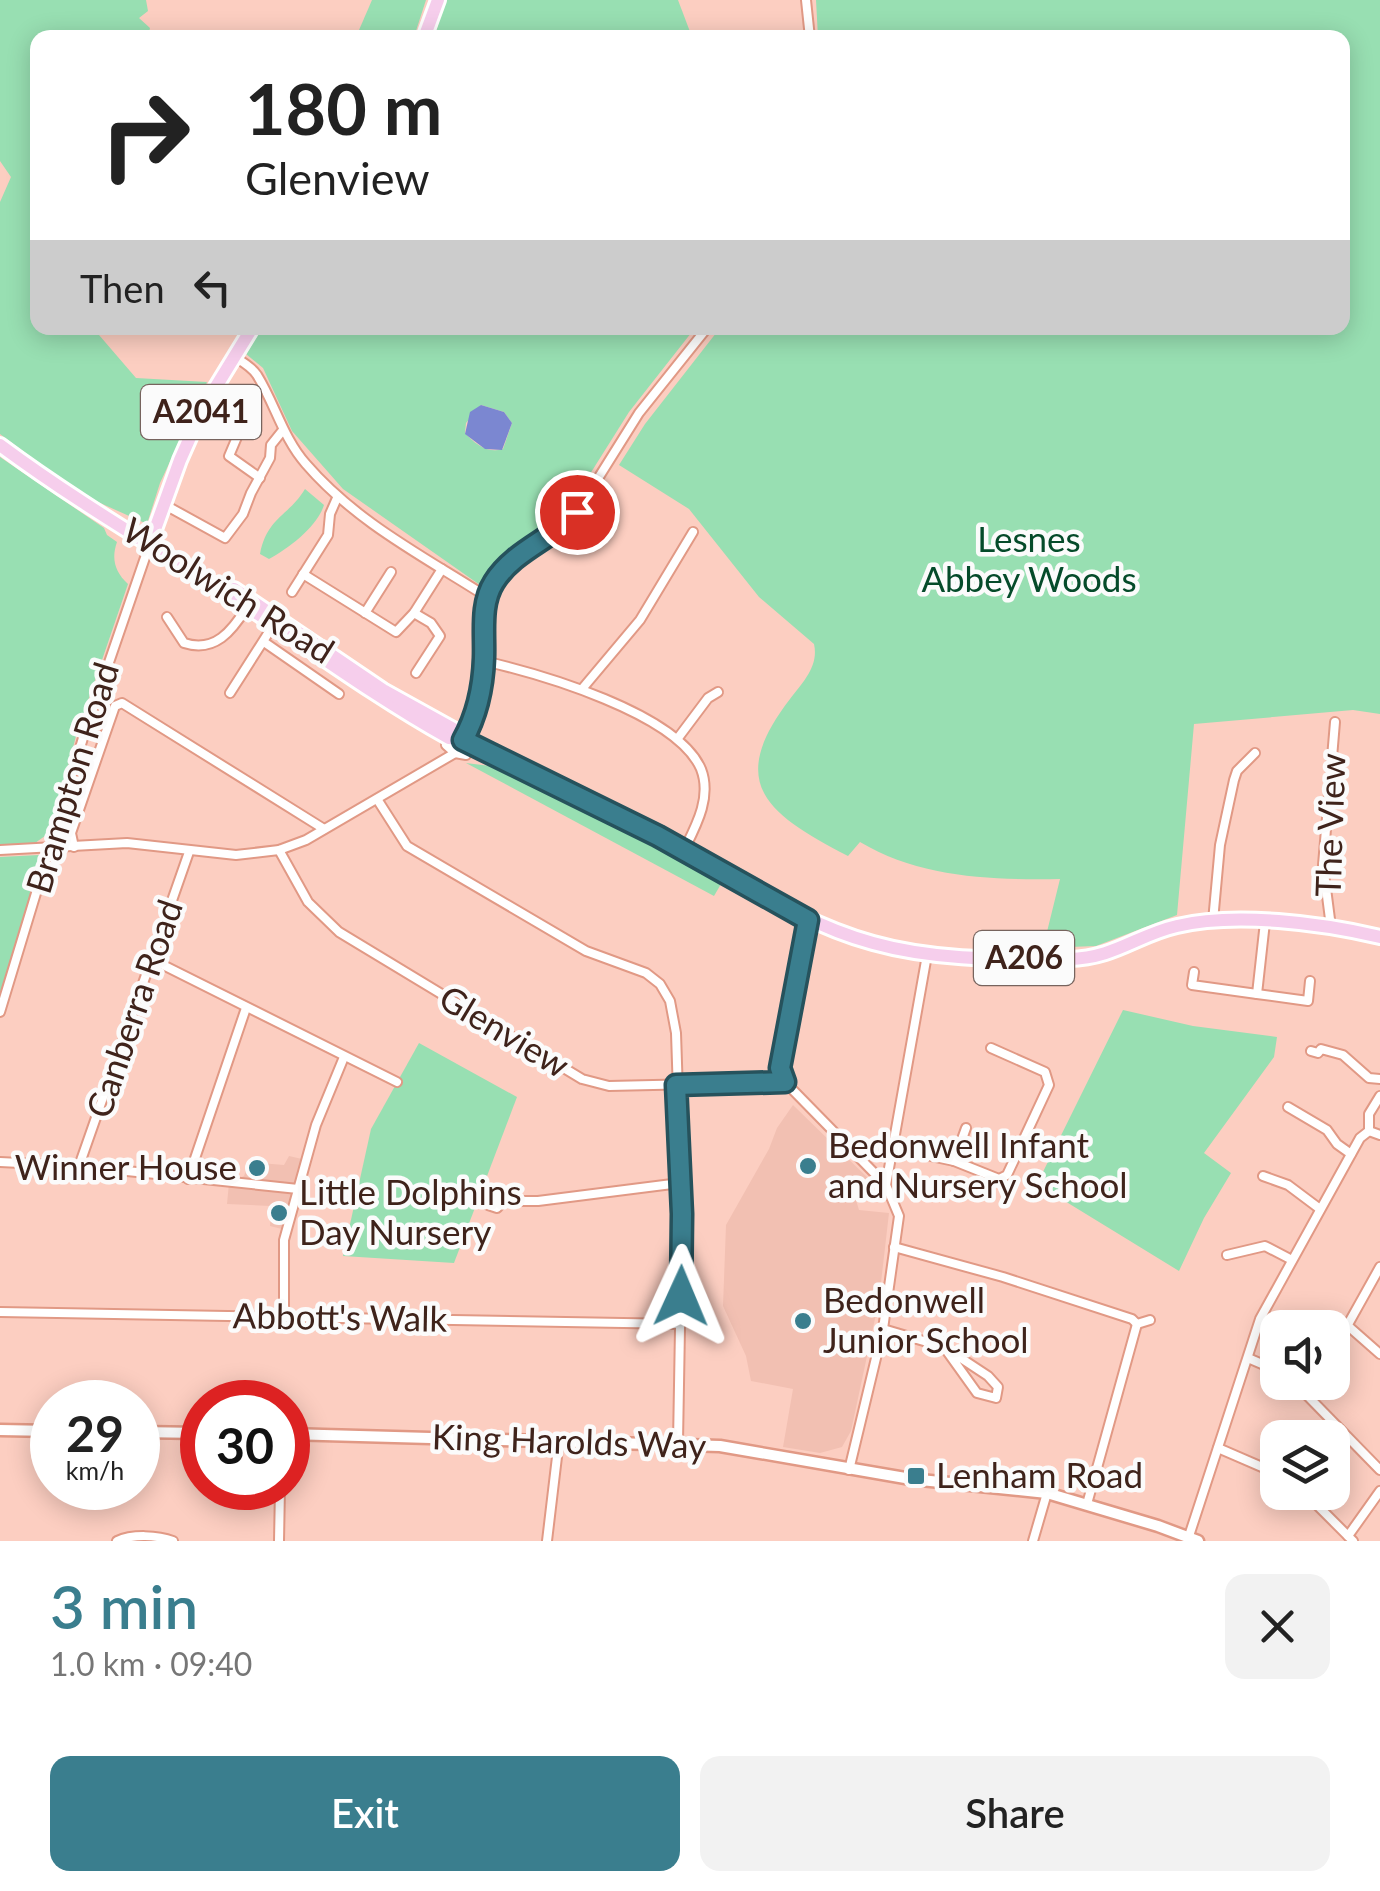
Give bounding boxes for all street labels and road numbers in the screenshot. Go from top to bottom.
road number: A2041 [141,385,261,439]
street label: Woolwich Road [116,508,342,671]
street label: Brampton Road [16,657,126,898]
street label: The View [1306,752,1353,898]
street label: Canberra Road [76,894,190,1123]
road number: A206 [974,931,1074,985]
street label: Glenview [433,975,577,1085]
street label: Abbott's Walk [232,1293,448,1339]
street label: King Harolds Way [431,1414,707,1466]

